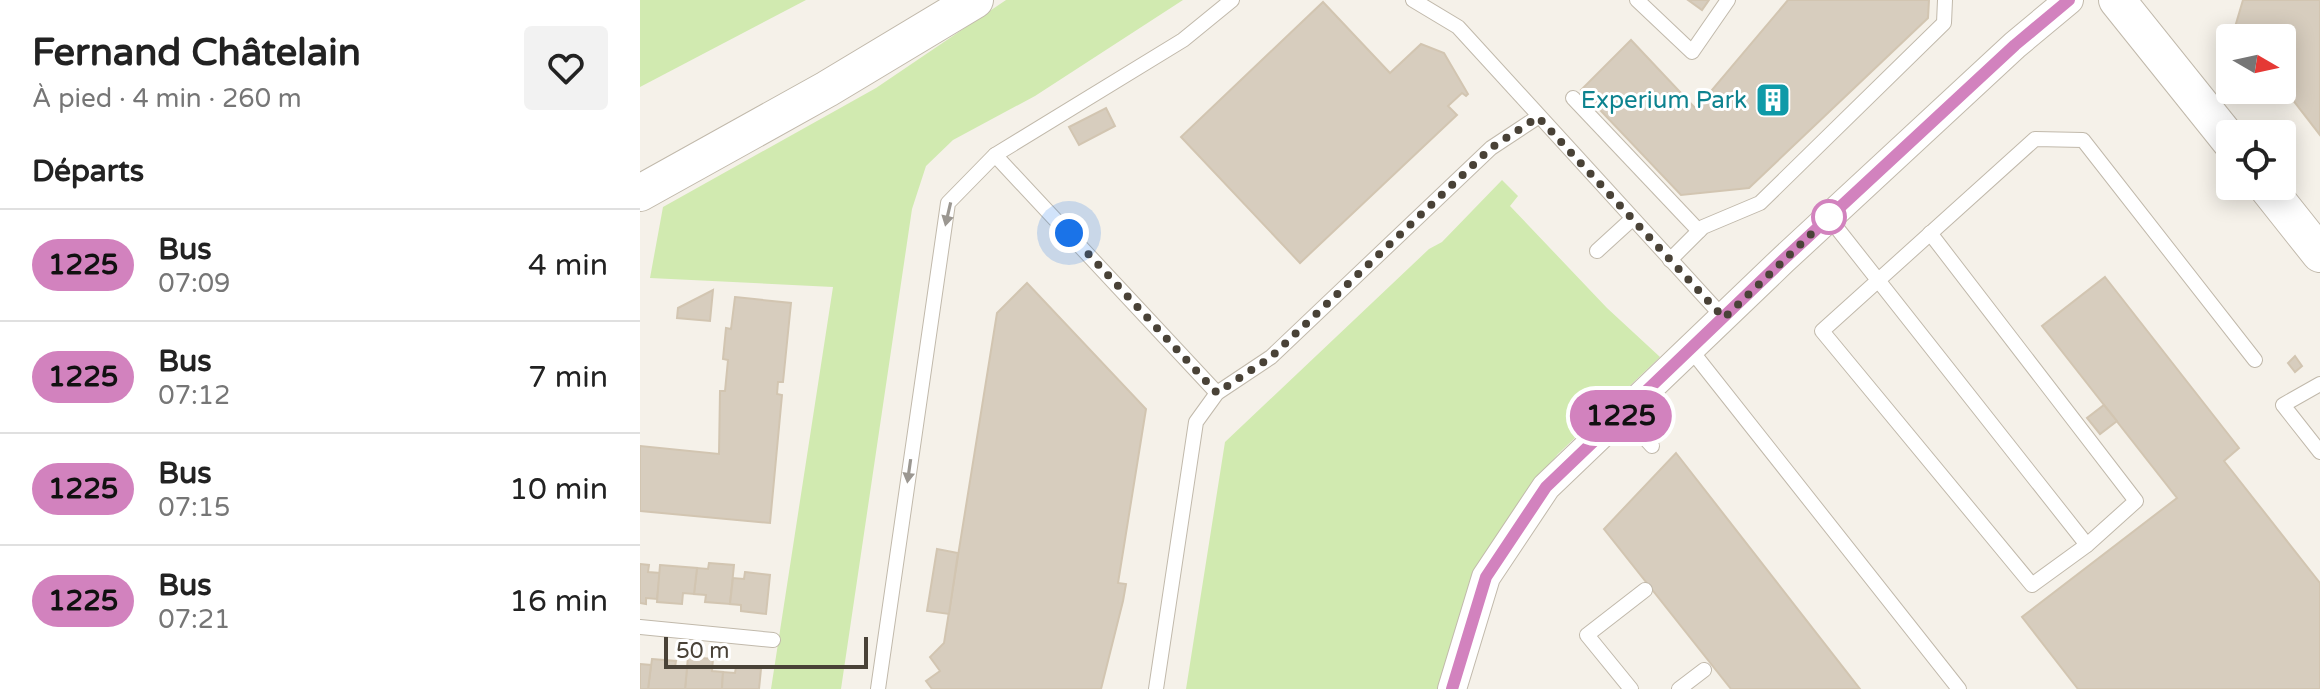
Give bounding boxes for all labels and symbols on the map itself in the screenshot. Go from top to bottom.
north arrow [2216,24,2296,104]
building icon: Experium Park [1754,81,1792,119]
place label: Experium Park [1581,86,1747,115]
unlabelled marker [1812,200,1846,234]
one-way arrow [941,202,954,227]
your location [1049,213,1089,253]
line badge: 1225 [1565,390,1677,442]
one-way arrow [902,459,915,484]
scale bar [664,633,868,669]

